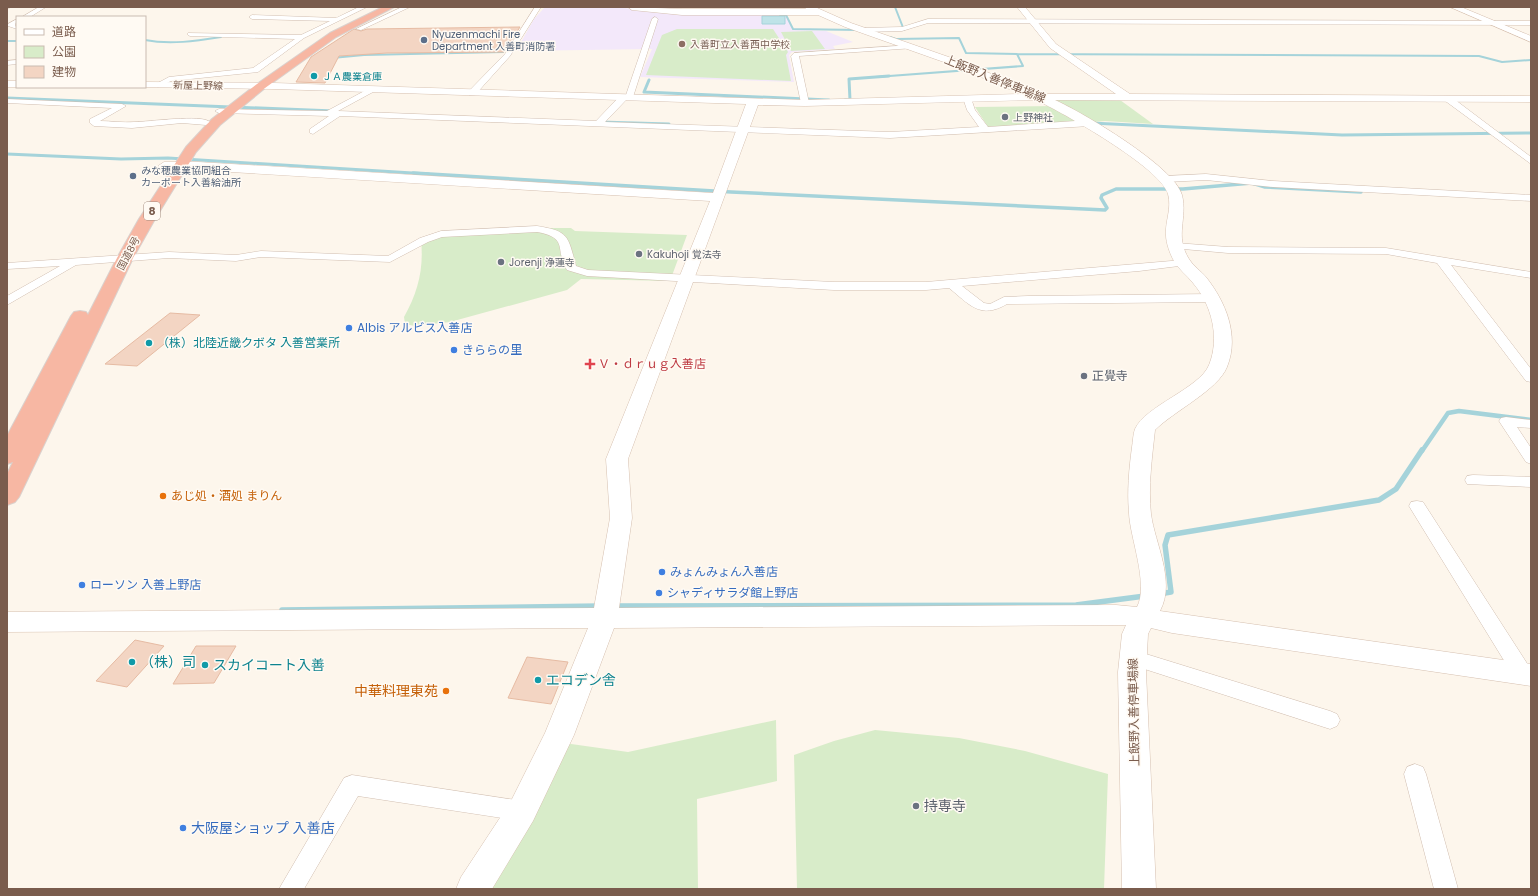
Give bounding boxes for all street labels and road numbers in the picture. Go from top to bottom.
street label: 上飯野入善停車場線 [942,50,1048,107]
street label: 新屋上野線 [173,78,223,93]
road number: 8 [144,202,160,220]
street label: 国道8号 [113,234,144,273]
street label: 上飯野入善停車場線 [1124,658,1143,766]

